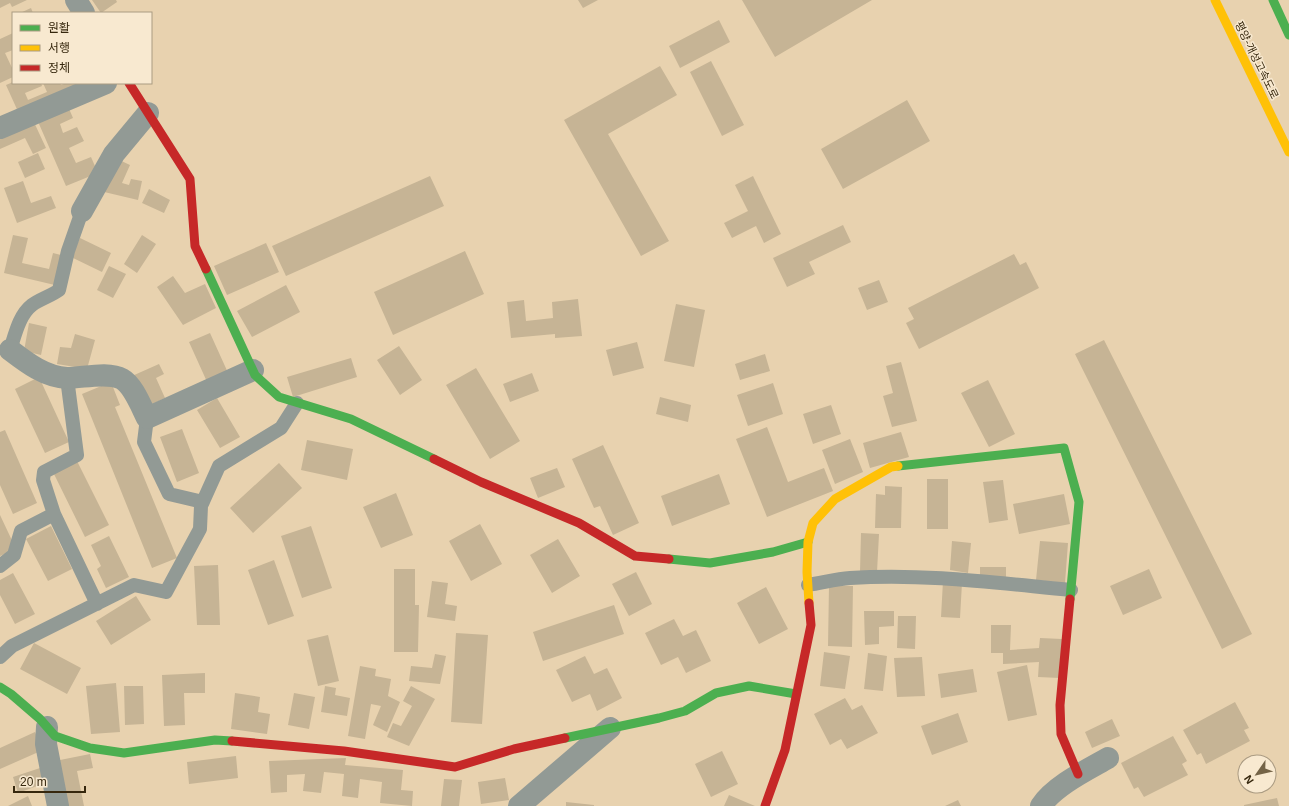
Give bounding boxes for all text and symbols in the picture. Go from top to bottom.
legend [12,12,152,84]
street label: 평양-개성고속도로 [1233,19,1281,101]
text: 원활 [48,21,70,35]
text: 서행 [48,41,70,55]
text: 정체 [48,61,70,75]
north arrow [1237,754,1277,794]
scale bar [14,768,85,794]
text: N [1241,773,1256,786]
text: 20 m [20,775,47,789]

